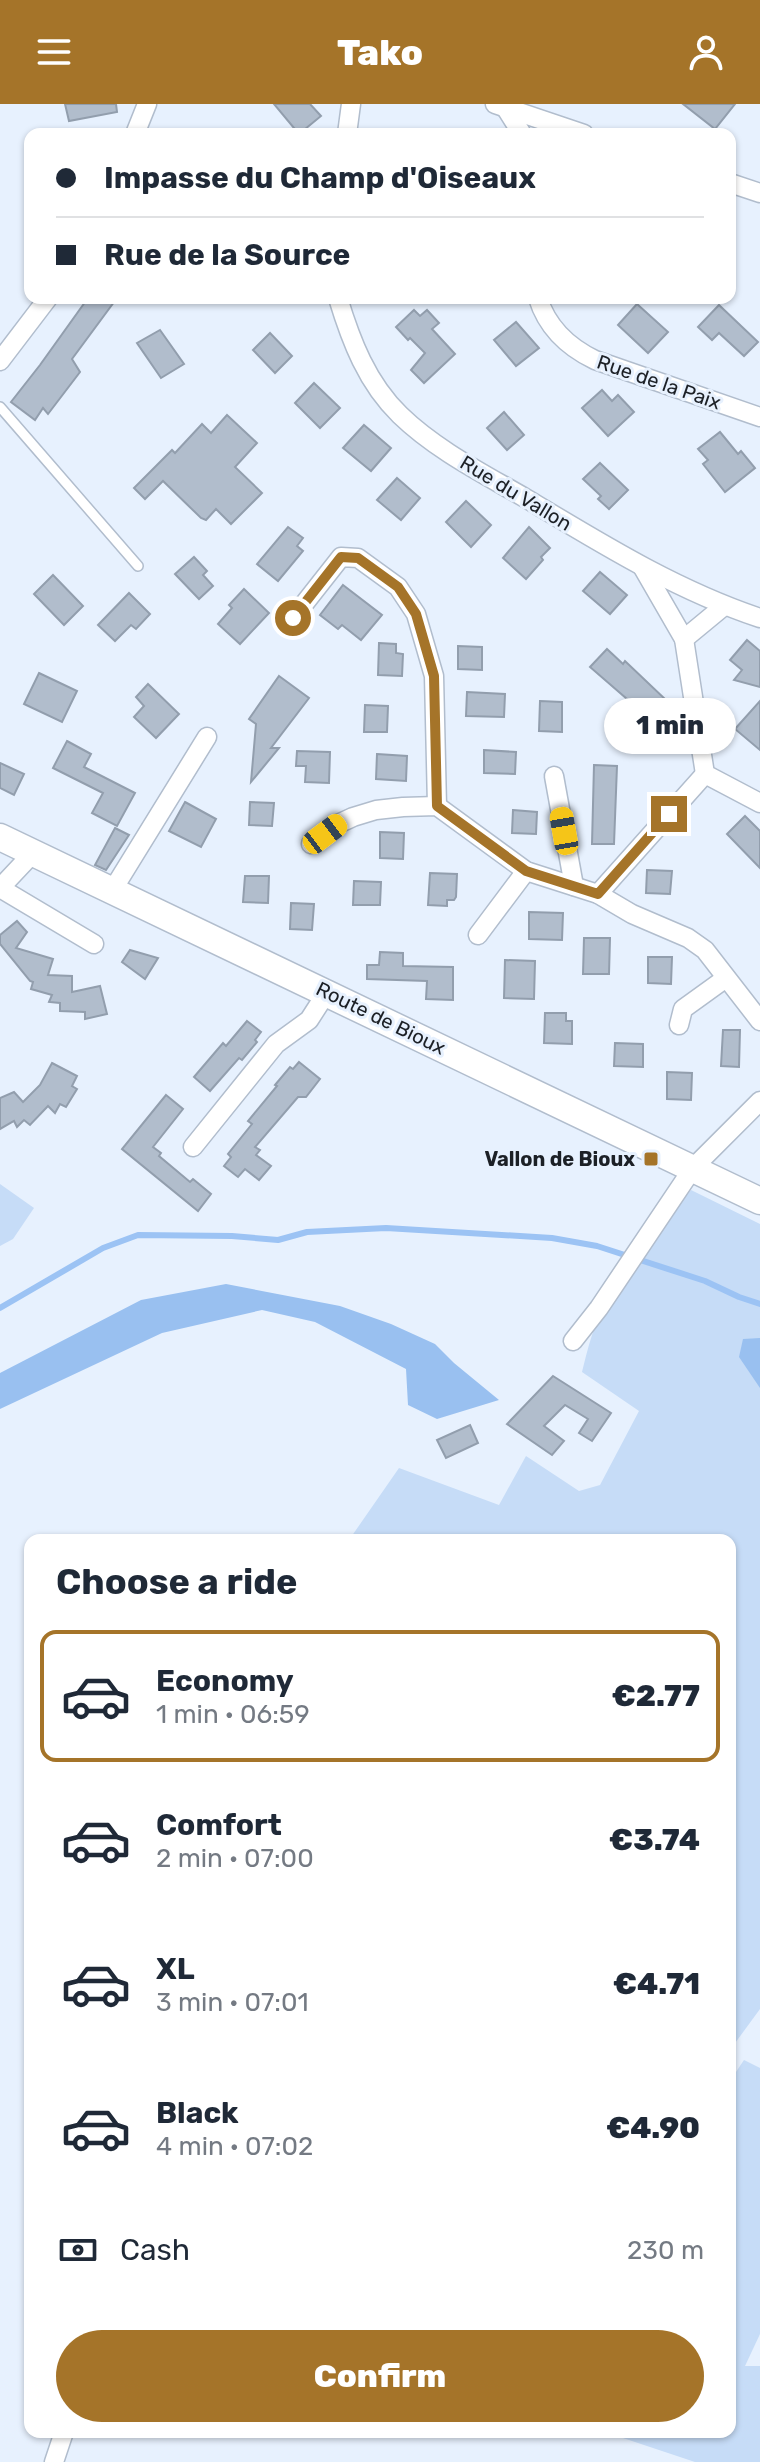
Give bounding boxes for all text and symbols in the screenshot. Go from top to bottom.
icon: menu [32,30,76,74]
icon: person [684,30,728,74]
text: Tako [337,31,423,74]
text: Impasse du Champ d'Oiseaux [104,160,536,196]
text: Rue de la Source [104,237,350,273]
street label: Rue de la Paix [594,350,724,414]
street label: Rue du Vallon [456,450,576,536]
route start [275,600,311,636]
callout: 1 min [603,698,735,754]
text: 1 min [636,710,704,741]
route end [651,796,687,832]
car [548,805,580,857]
car [299,810,351,858]
street label: Route de Bioux [312,976,450,1060]
place label: Vallon de Bioux [484,1147,635,1171]
marker: Vallon de Bioux [642,1150,660,1168]
text: Choose a ride [56,1560,297,1603]
icon: car [60,1660,132,1732]
text: Economy [156,1663,294,1699]
text: €2.77 [612,1678,700,1714]
text: 1 min · 06:59 [156,1699,310,1730]
icon: car [60,1804,132,1876]
text: Comfort [156,1807,282,1843]
text: €3.74 [609,1822,700,1858]
text: 2 min · 07:00 [156,1843,314,1874]
icon: car [60,1948,132,2020]
text: XL [156,1951,195,1987]
text: €4.71 [613,1966,700,2002]
text: 3 min · 07:01 [156,1987,309,2018]
icon: car [60,2092,132,2164]
text: Black [156,2095,239,2131]
text: €4.90 [606,2110,700,2146]
text: 4 min · 07:02 [156,2131,313,2162]
icon: cash [56,2228,100,2272]
text: Cash [120,2232,190,2268]
text: 230 m [627,2235,704,2266]
button: Confirm [56,2330,704,2422]

